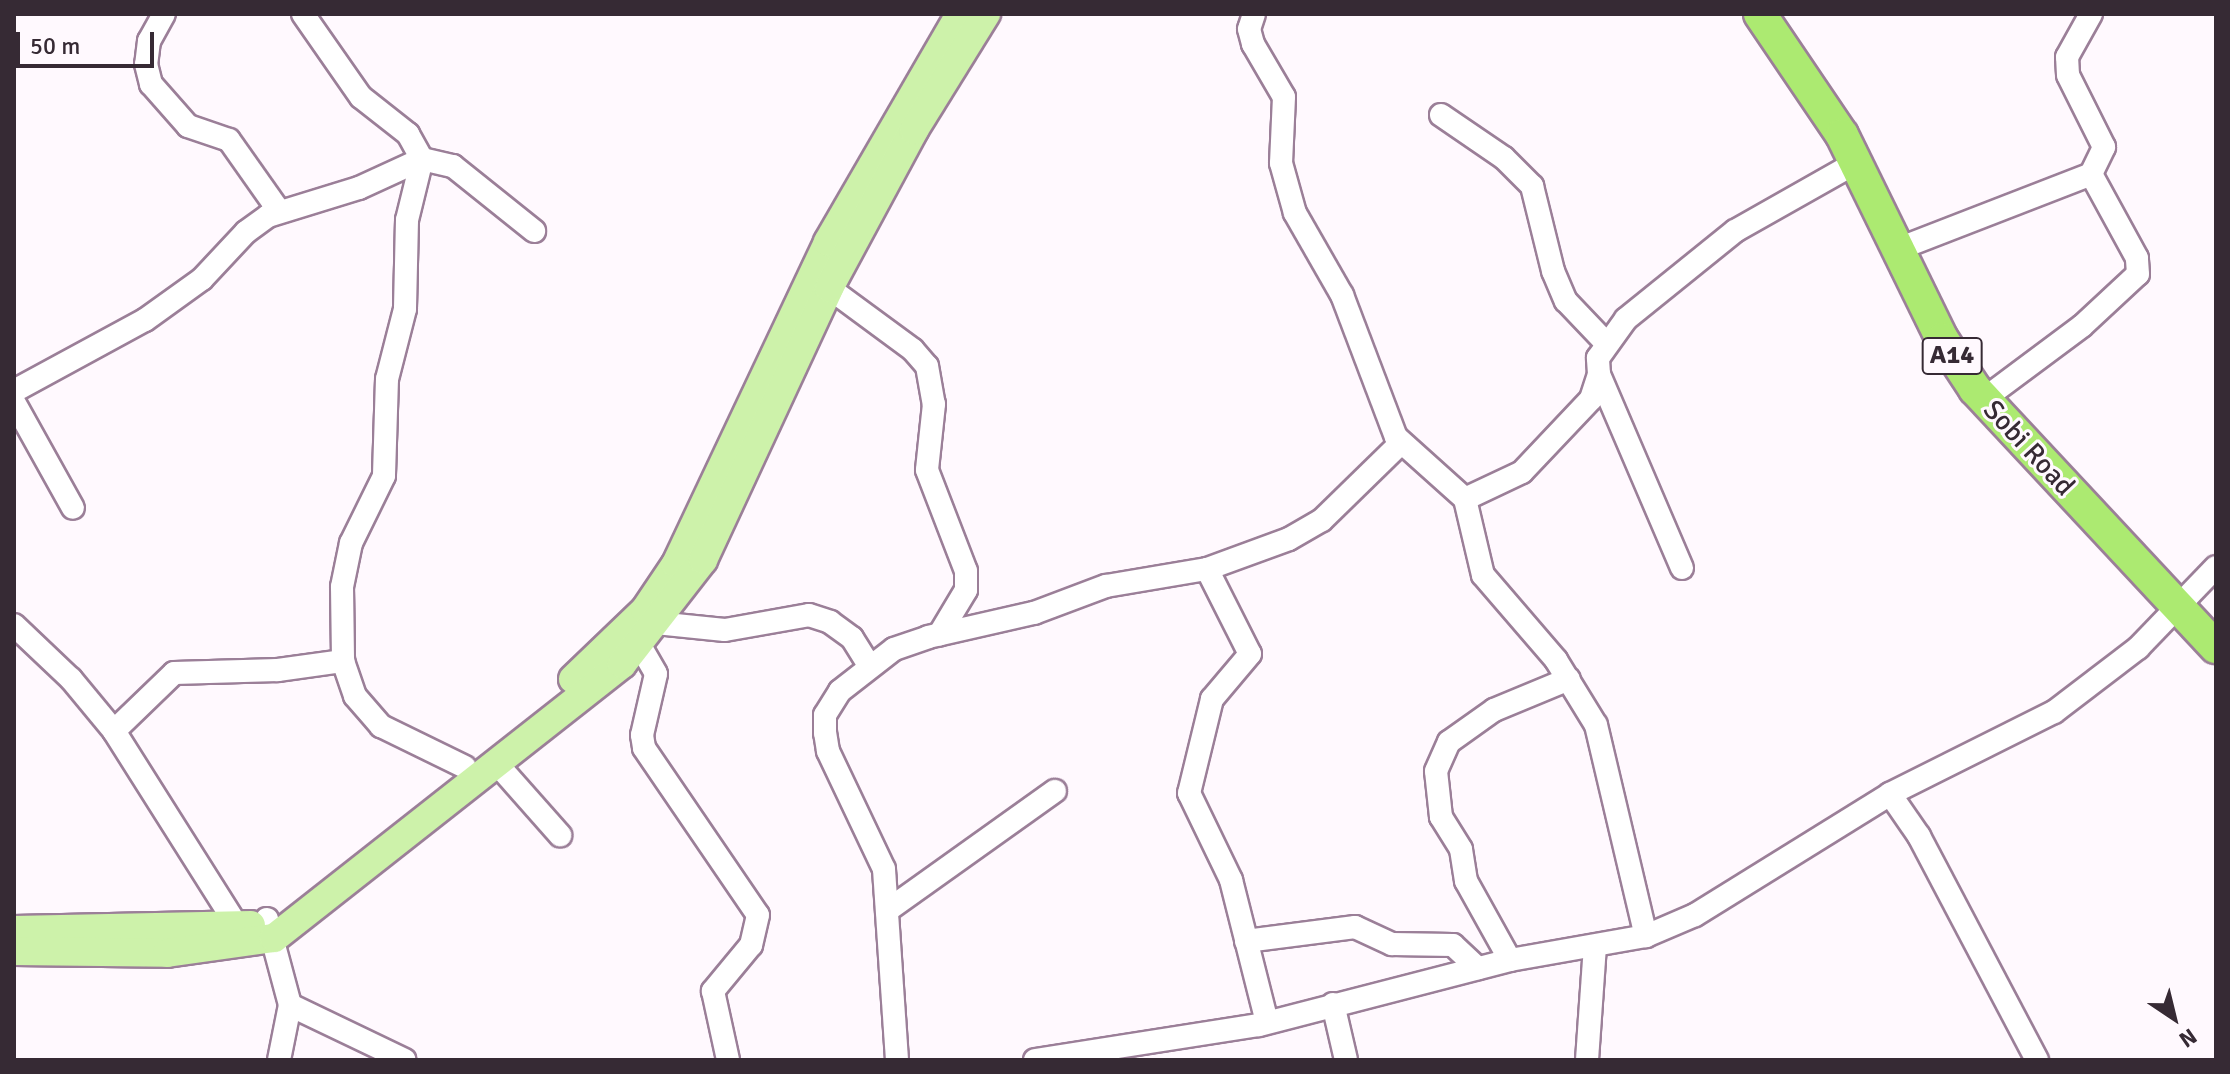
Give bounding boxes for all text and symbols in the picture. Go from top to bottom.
scale bar [20,16,158,66]
text: 50 m [30,31,80,61]
road number: A14 [1920,334,1984,378]
street label: Sobi Road [1976,393,2082,503]
north arrow [2134,978,2214,1058]
text: N [2174,1023,2202,1054]

